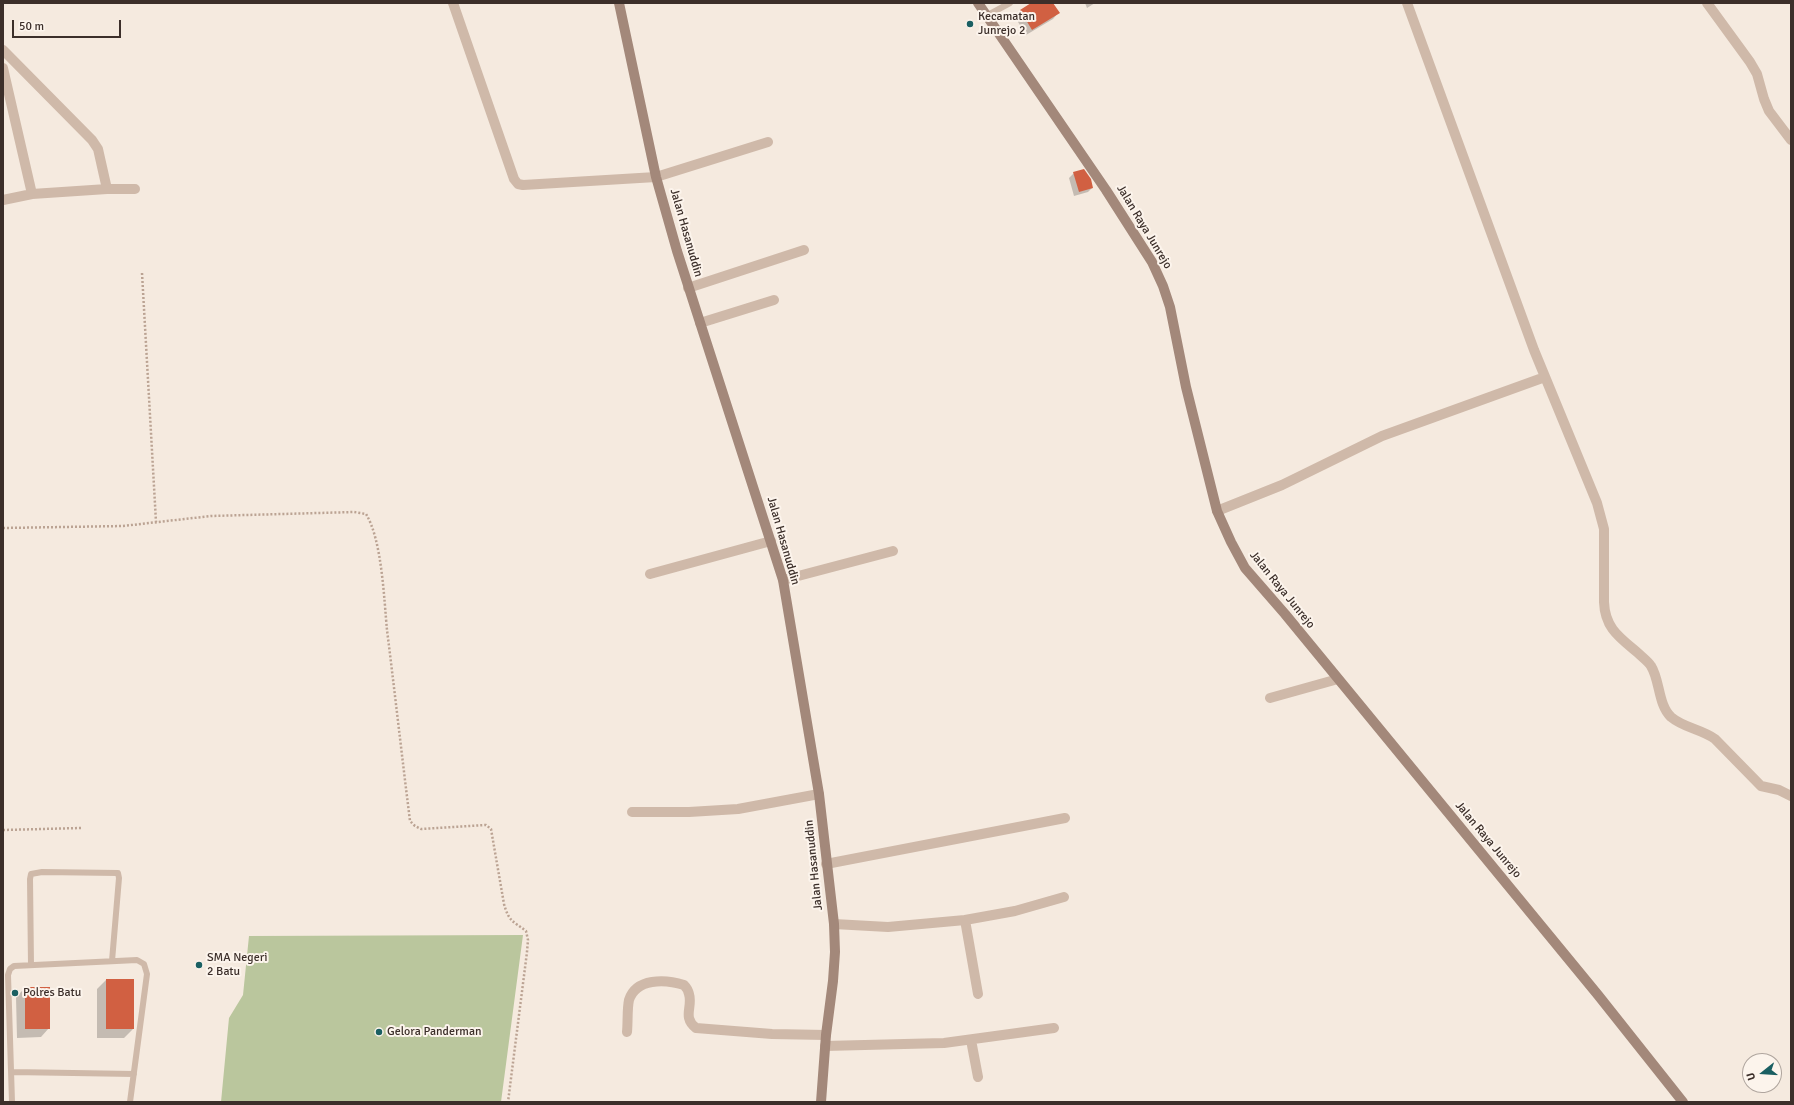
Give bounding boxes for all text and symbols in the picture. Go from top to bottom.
place label: Kecamatan Junrejo 2 [978,10,1035,38]
scale bar [14,12,123,38]
text: 50 m [19,19,44,34]
marker: Kecamatan Junrejo 2 [965,19,975,29]
street label: Jalan Raya Junrejo [1113,182,1175,272]
street label: Jalan Hasanuddin [667,187,705,279]
street label: Jalan Hasanuddin [764,495,802,587]
street label: Jalan Raya Junrejo [1246,548,1318,632]
street label: Jalan Raya Junrejo [1452,799,1524,881]
street label: Jalan Hasanuddin [802,819,826,911]
place label: SMA Negeri 2 Batu [207,951,268,979]
marker: SMA Negeri 2 Batu [194,960,204,970]
place label: Polres Batu [23,986,81,1000]
marker: Polres Batu [10,988,20,998]
place label: Gelora Panderman [387,1025,482,1039]
marker: Gelora Panderman [374,1027,384,1037]
north arrow [1742,1053,1782,1093]
text: U [1744,1071,1758,1082]

